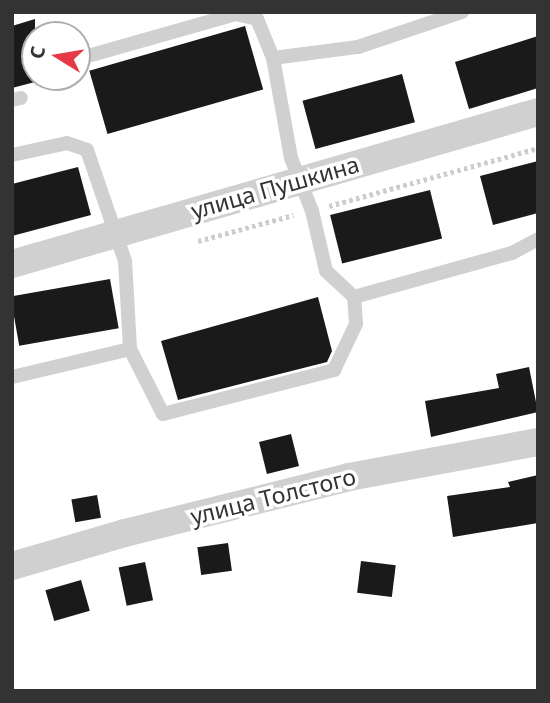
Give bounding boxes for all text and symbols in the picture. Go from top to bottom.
north arrow [21,21,91,91]
text: С [23,44,51,61]
street label: улица Пушкина [188,150,362,224]
street label: улица Толстого [188,462,358,530]

